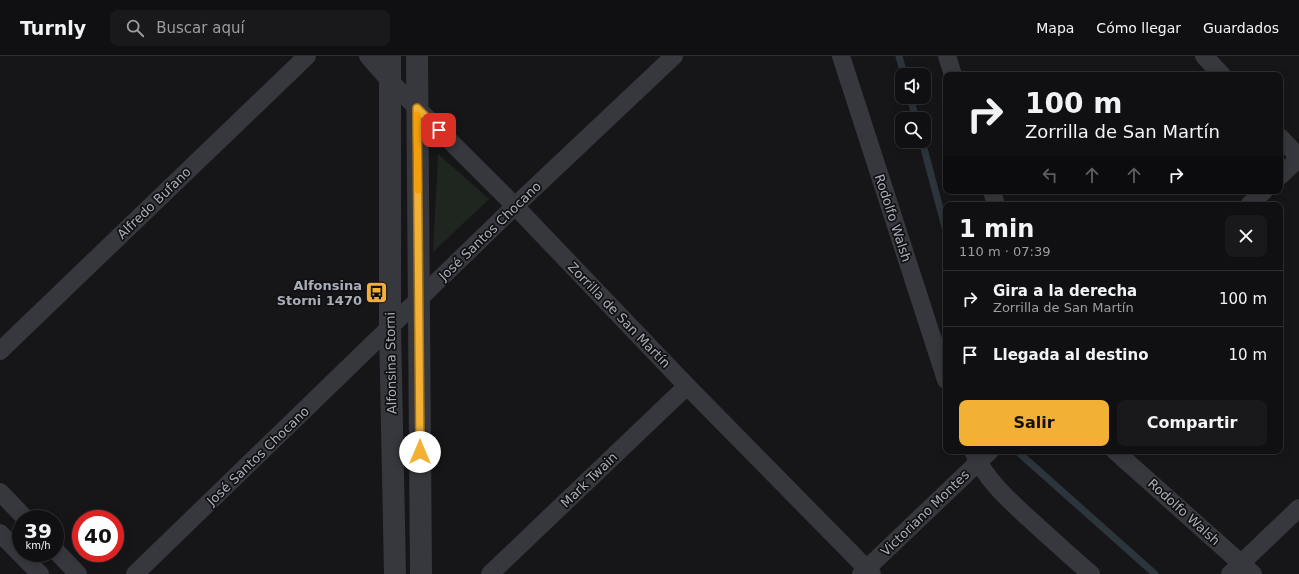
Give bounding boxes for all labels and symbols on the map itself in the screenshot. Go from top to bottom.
pin [422,113,456,147]
street label: Alfredo Bufano [114,164,194,242]
street label: Rodolfo Walsh [872,172,914,264]
street label: José Santos Chocano [435,178,544,284]
street label: Zorrilla de San Martín [565,259,673,371]
place label: Alfonsina Storni 1470 [277,278,362,308]
bus stop icon: Alfonsina Storni 1470 [364,279,390,305]
street label: Alfonsina Storni [383,312,399,414]
street label: José Santos Chocano [203,403,312,509]
position arrow [399,431,441,473]
street label: Mark Twain [558,449,620,511]
street label: Victoriano Montes [878,467,972,559]
street label: Rodolfo Walsh [1145,476,1223,548]
speed limit sign: 40 [72,510,124,562]

